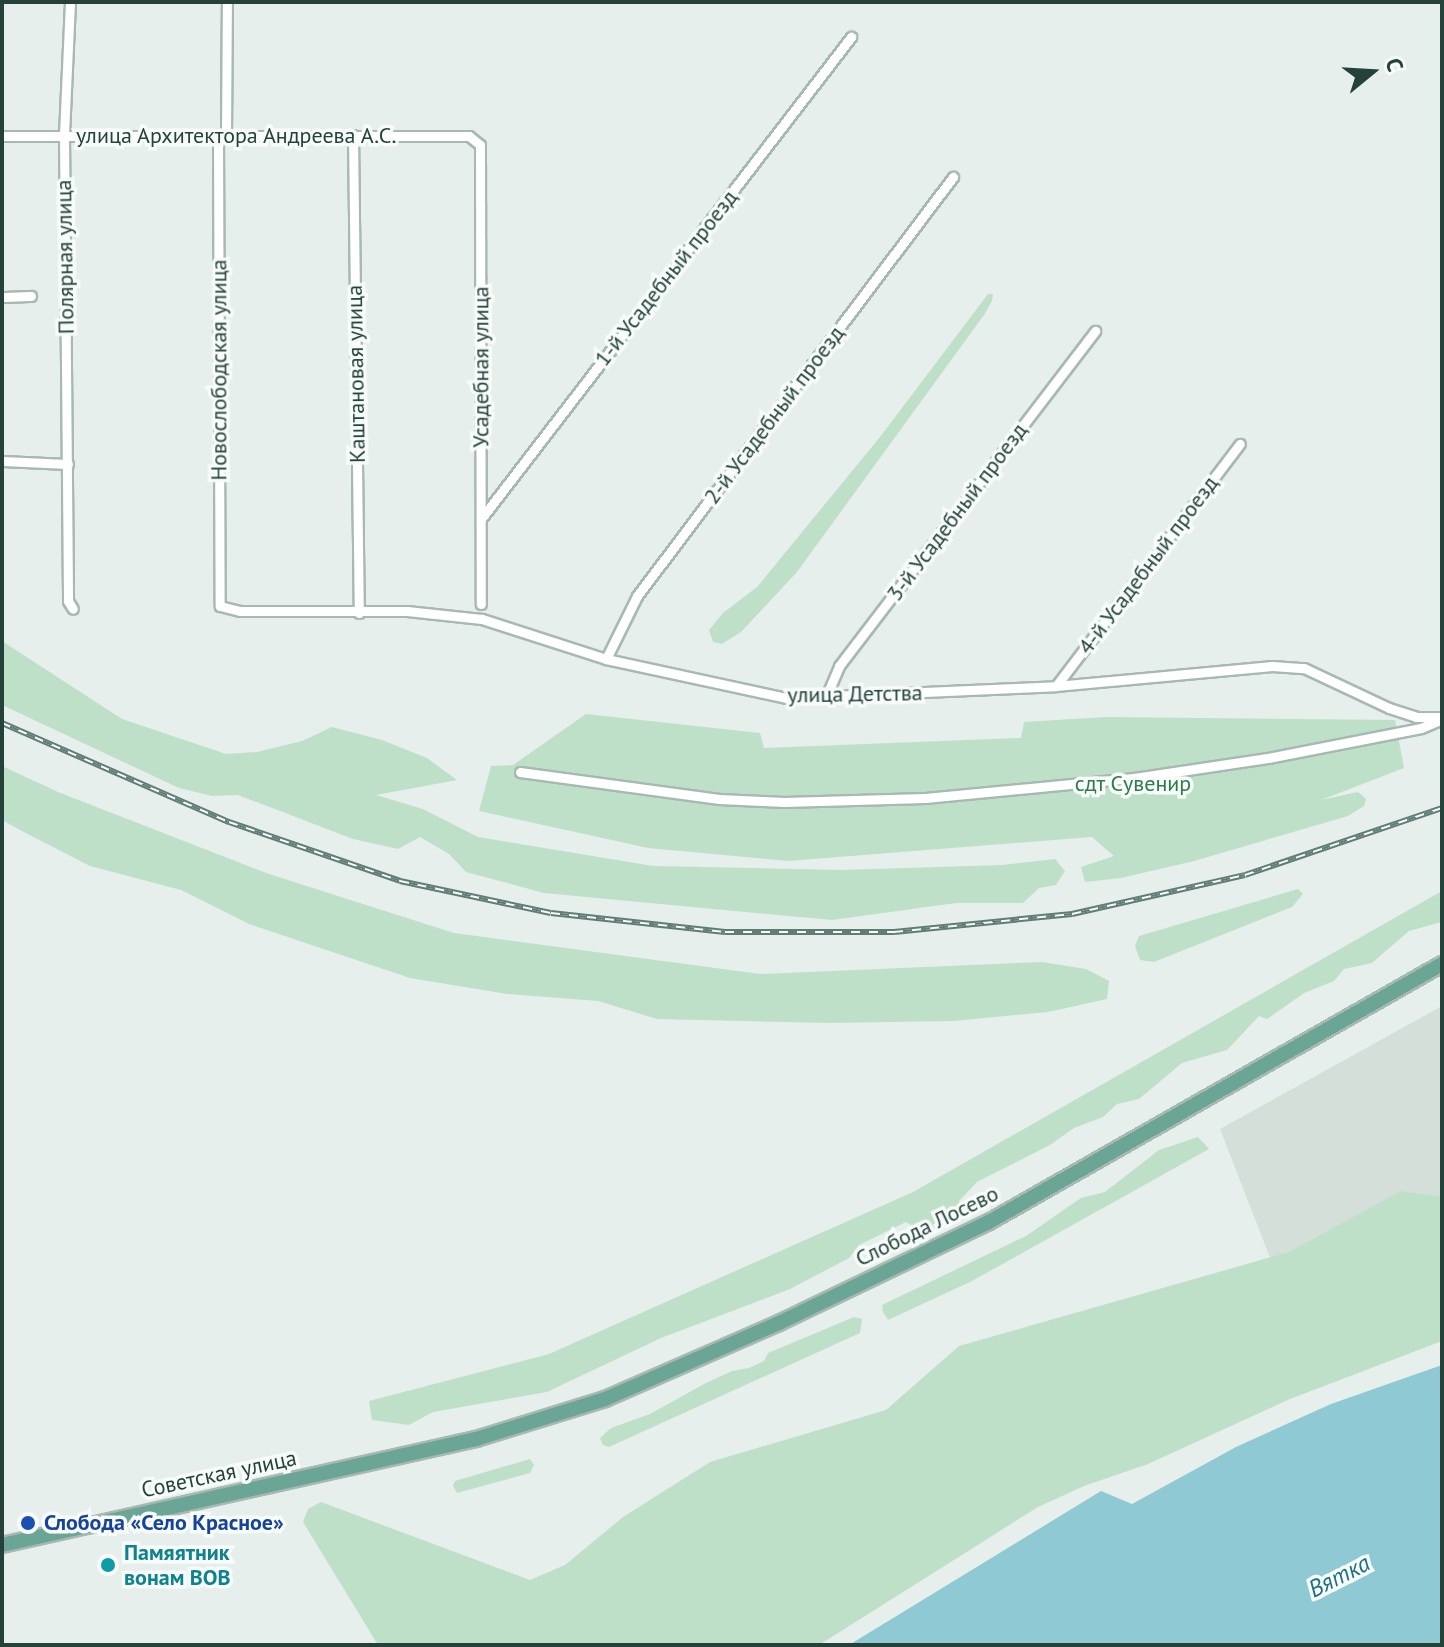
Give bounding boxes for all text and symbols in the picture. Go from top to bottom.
north arrow [1332,32,1412,112]
text: С [1380,54,1410,75]
street label: улица Архитектора Андреева А.С. [75,123,397,149]
street label: Полярная улица [50,179,80,335]
street label: 1-й Усадебный проезд [589,184,743,372]
street label: Новослободская улица [206,259,232,481]
street label: Каштановая улица [341,285,371,463]
street label: Усадебная улица [468,286,494,448]
street label: 2-й Усадебный проезд [698,321,850,509]
street label: 3-й Усадебный проезд [881,418,1033,606]
street label: 4-й Усадебный проезд [1072,471,1224,659]
street label: улица Детства [787,680,923,708]
park label: сдт Сувенир [1074,771,1192,797]
street label: Слобода Лосево [851,1180,1003,1272]
street label: Советская улица [139,1445,299,1503]
place label: Слобода «Село Красное» [44,1510,284,1536]
marker: Слобода «Село Красное» [19,1514,37,1532]
place label: Памяятник вонам ВОВ [124,1539,231,1590]
water label: Вятка [1303,1548,1375,1604]
marker: Памяятник вонам ВОВ [99,1556,117,1574]

